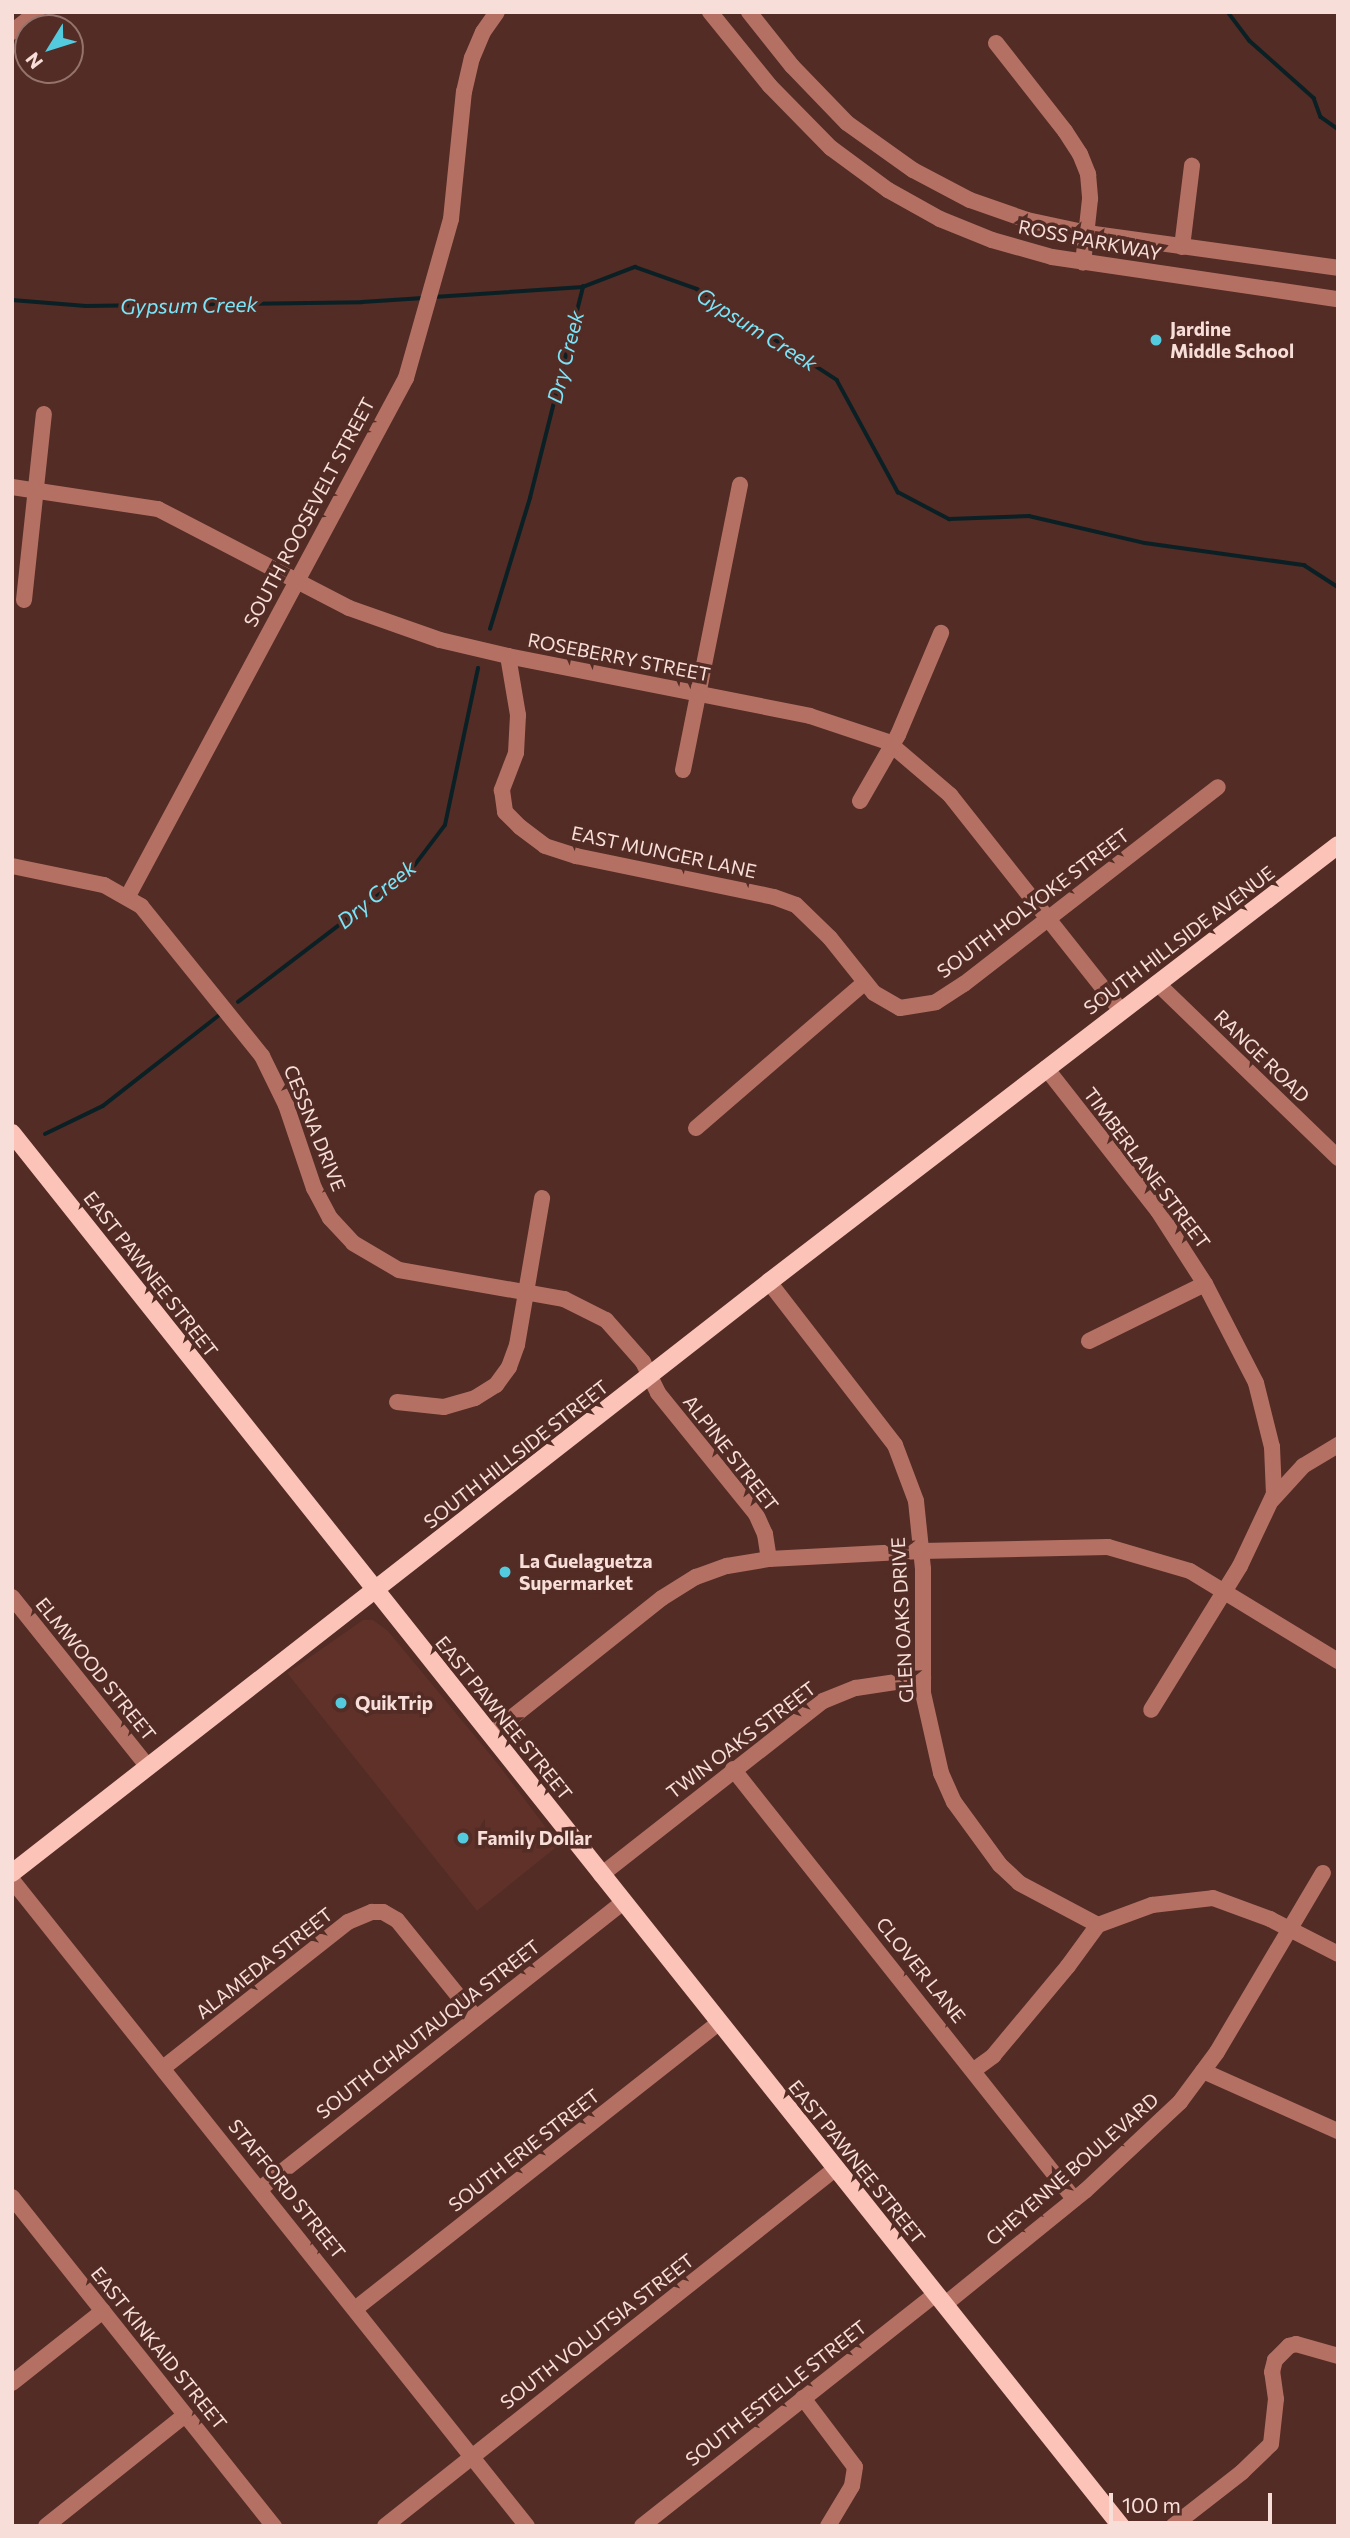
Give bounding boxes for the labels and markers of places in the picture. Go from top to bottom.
place label: Jardine Middle School [1170,318,1294,362]
marker: Jardine Middle School [1148,332,1164,348]
place label: La Guelaguetza Supermarket [519,1550,653,1594]
marker: La Guelaguetza Supermarket [497,1564,513,1580]
place label: QuikTrip [355,1692,433,1714]
marker: QuikTrip [333,1695,349,1711]
place label: Family Dollar [477,1827,592,1849]
marker: Family Dollar [455,1830,471,1846]

